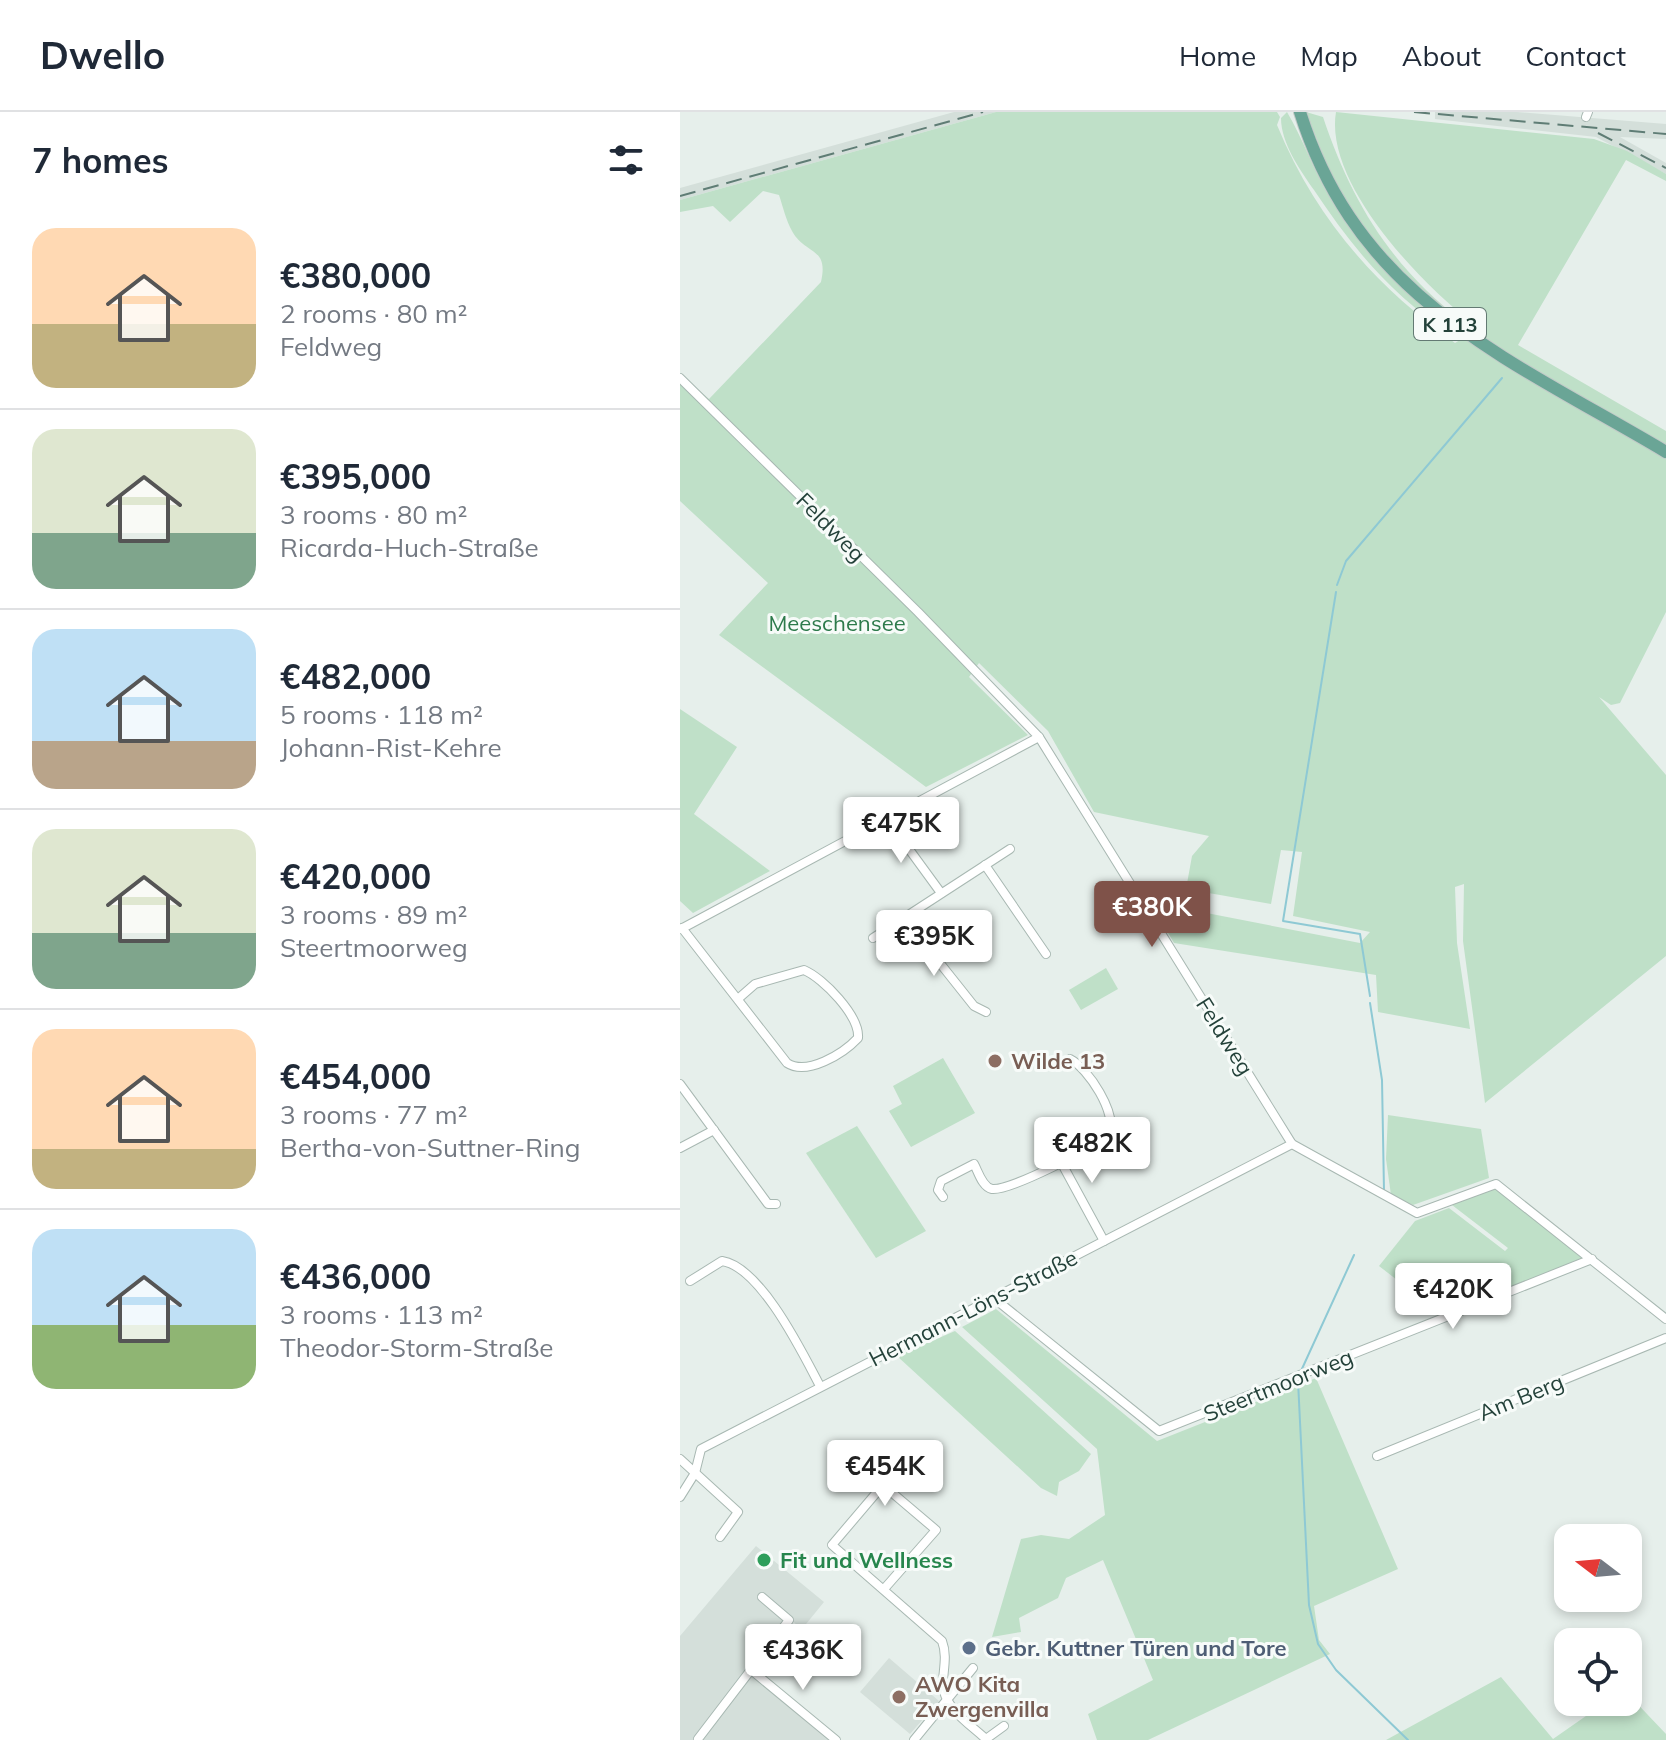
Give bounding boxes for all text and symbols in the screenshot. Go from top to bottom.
text: Dwello [40,31,165,79]
text: Home [1179,38,1256,73]
text: Map [1300,38,1358,73]
text: About [1402,38,1481,73]
text: Contact [1525,38,1626,73]
icon: filters [604,138,648,182]
text: 7 homes [32,139,169,182]
text: €380,000 [280,254,431,297]
icon: home [96,260,192,356]
text: 2 rooms · 80 m² [280,297,467,330]
road number: K 113 [1414,308,1486,340]
text: Feldweg [280,330,382,363]
text: €395,000 [280,455,431,498]
icon: home [96,461,192,557]
street label: Feldweg [791,487,871,567]
text: 3 rooms · 80 m² [280,498,467,531]
text: Ricarda-Huch-Straße [280,531,539,564]
park label: Meeschensee [768,609,906,637]
text: €482,000 [280,655,431,698]
icon: home [96,661,192,757]
text: 5 rooms · 118 m² [280,698,483,731]
text: Johann-Rist-Kehre [280,731,502,764]
pin: €475K [845,797,957,865]
text: €475K [861,806,941,839]
text: €420,000 [280,855,431,898]
icon: home [96,861,192,957]
pin: €380K [1096,881,1208,949]
text: €380K [1112,890,1192,923]
text: 3 rooms · 89 m² [280,898,467,931]
pin: €395K [878,910,990,978]
text: €395K [894,919,974,952]
text: Steertmoorweg [280,931,468,964]
street label: Feldweg [1190,992,1260,1080]
place label: Wilde 13 [1011,1047,1105,1075]
marker: Wilde 13 [986,1052,1004,1070]
text: €454,000 [280,1055,431,1098]
icon: home [96,1061,192,1157]
text: 3 rooms · 77 m² [280,1098,467,1131]
pin: €482K [1036,1117,1148,1185]
text: €482K [1052,1126,1132,1159]
text: Bertha-von-Suttner-Ring [280,1131,580,1164]
street label: Hermann-Löns-Straße [864,1243,1082,1373]
text: €436,000 [280,1255,431,1298]
icon: home [96,1261,192,1357]
pin: €420K [1397,1263,1509,1331]
text: €420K [1413,1272,1493,1305]
text: 3 rooms · 113 m² [280,1298,483,1331]
text: Theodor-Storm-Straße [280,1331,553,1364]
street label: Steertmoorweg [1199,1342,1357,1428]
street label: Am Berg [1474,1367,1568,1427]
pin: €454K [829,1440,941,1508]
text: €454K [845,1449,925,1482]
north arrow [1554,1524,1642,1612]
map controls [1554,1524,1642,1716]
place label: Fit und Wellness [780,1546,953,1574]
marker: Fit und Wellness [755,1551,773,1569]
pin: €436K [747,1624,859,1692]
button: locate [1554,1628,1642,1716]
text: €436K [763,1633,843,1666]
place label: Gebr. Kuttner Türen und Tore [985,1634,1287,1662]
marker: Gebr. Kuttner Türen und Tore [960,1639,978,1657]
place label: AWO Kita Zwergenvilla [915,1670,1049,1723]
marker: AWO Kita Zwergenvilla [890,1688,908,1706]

